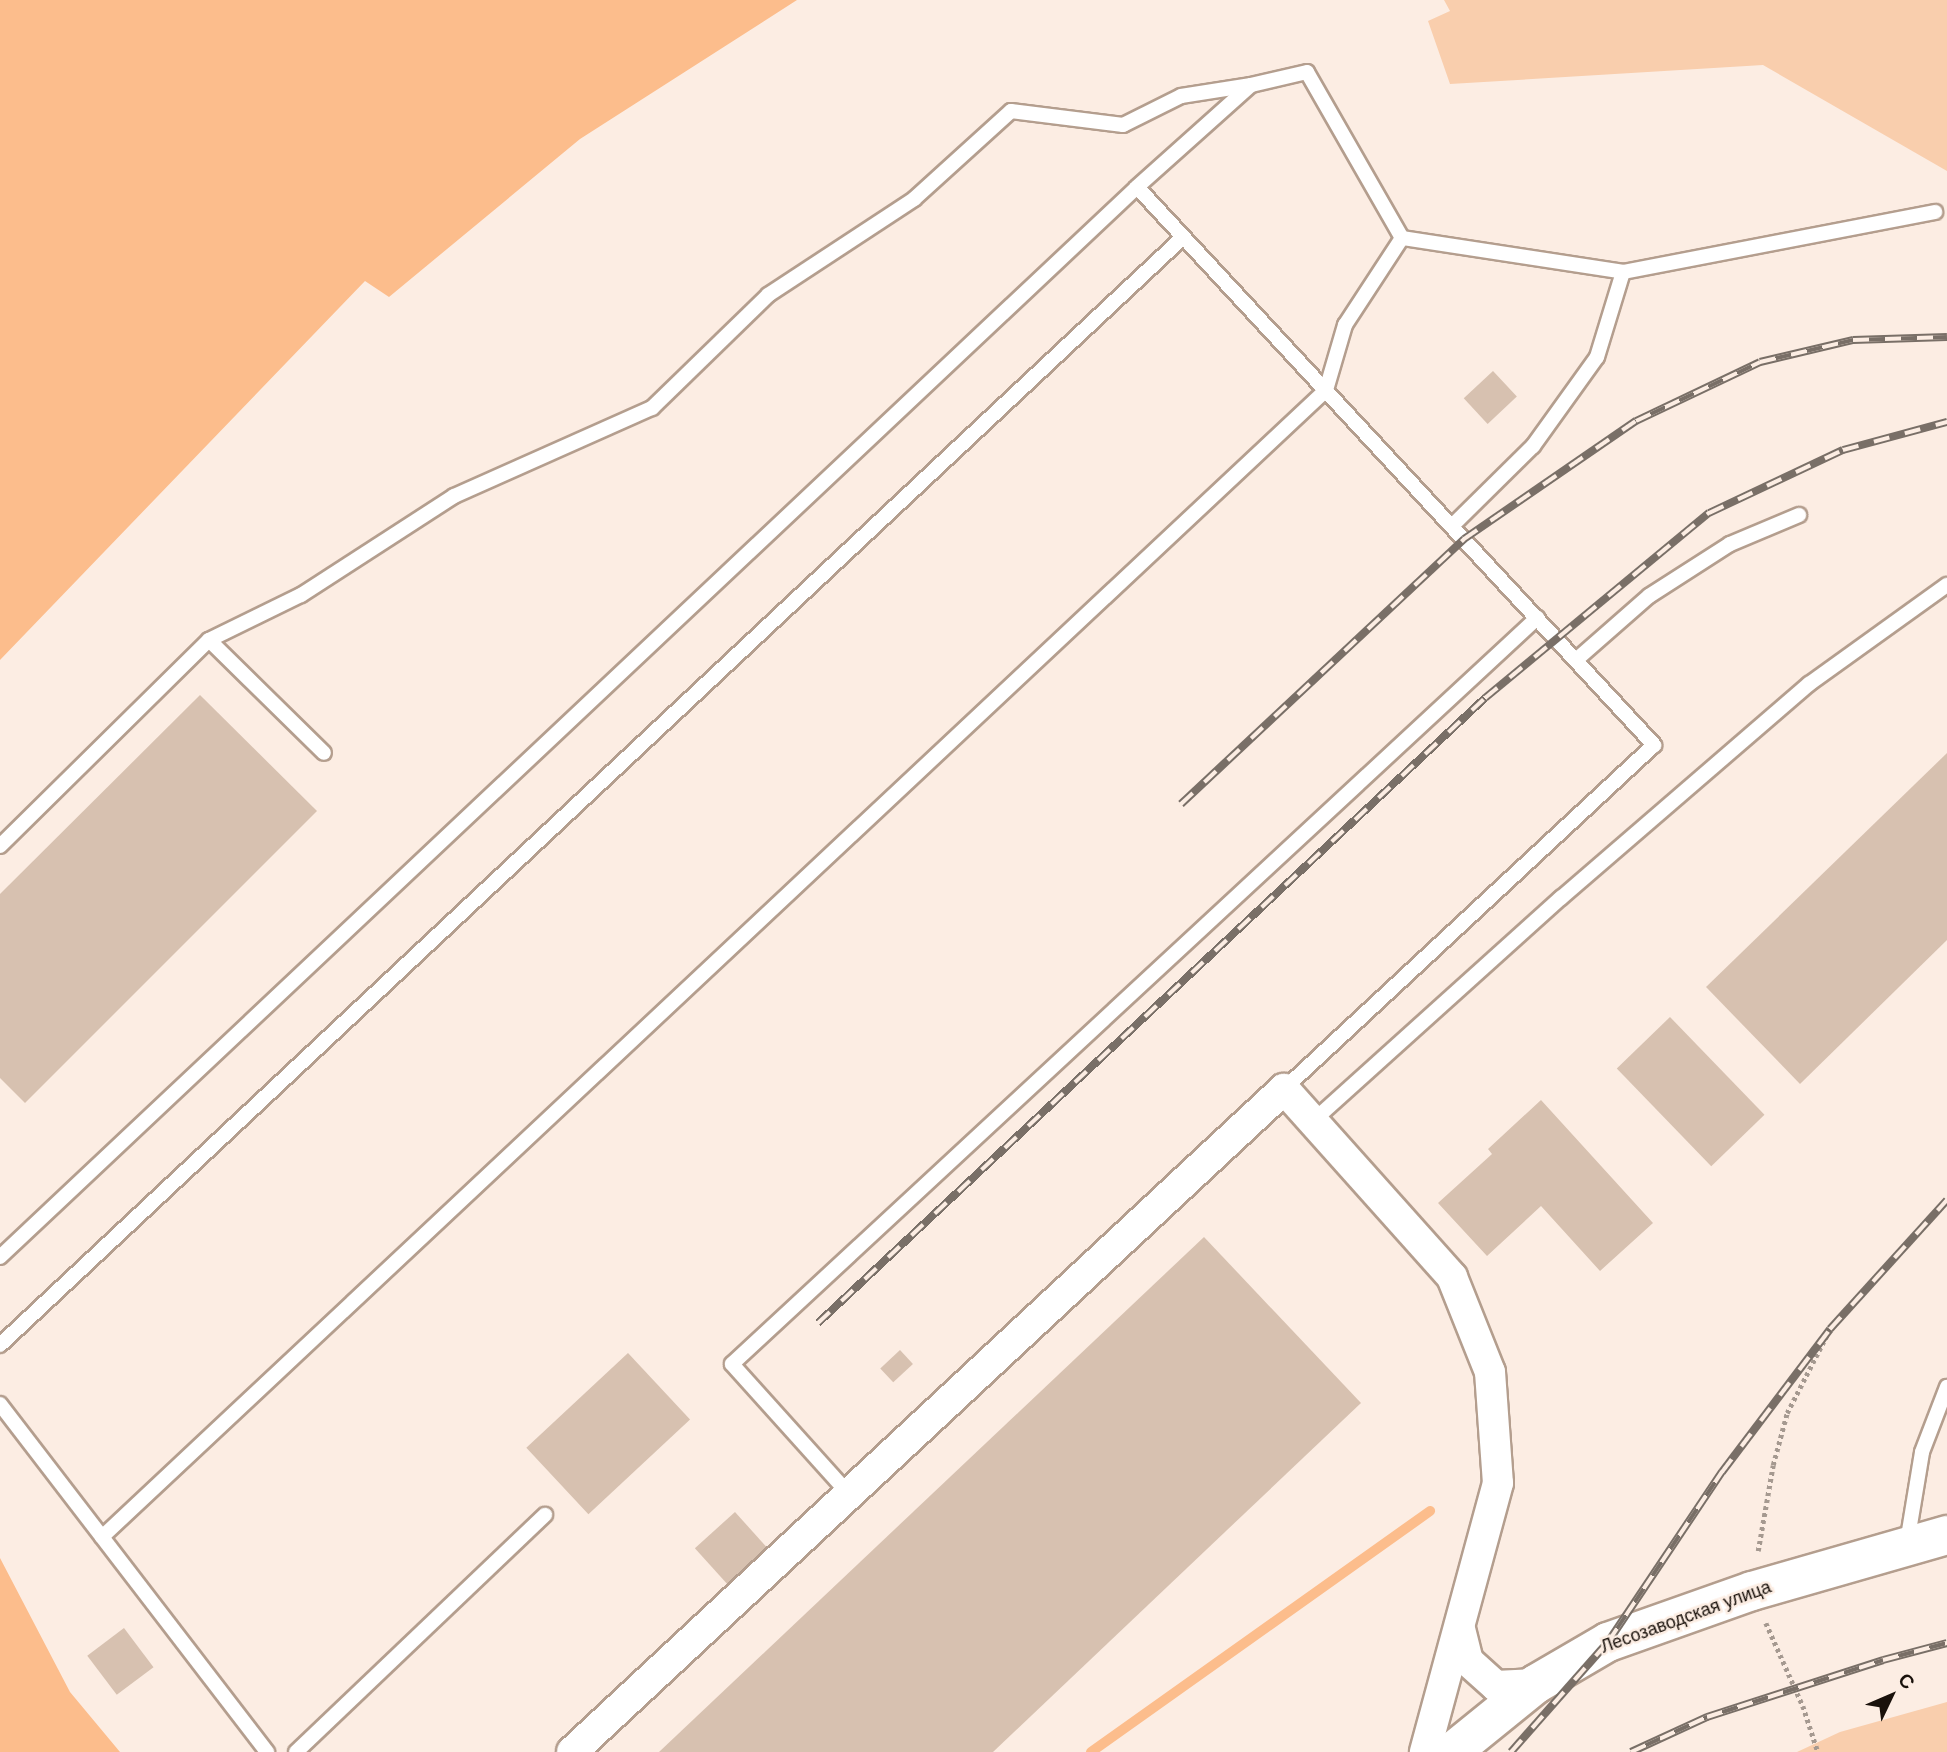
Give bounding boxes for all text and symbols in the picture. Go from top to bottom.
street label: Лесозаводская улица [1598,1576,1774,1658]
north arrow [1856,1661,1926,1731]
text: С [1893,1667,1920,1695]

